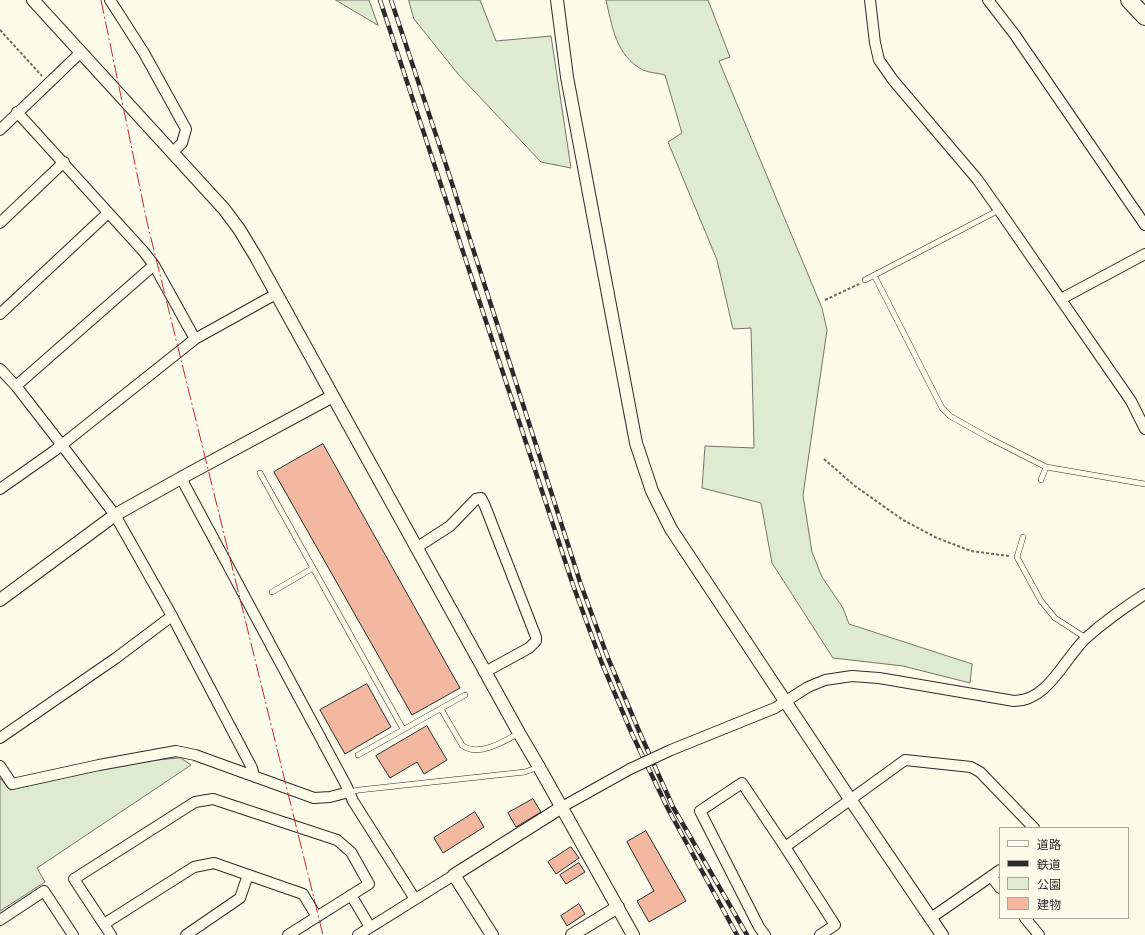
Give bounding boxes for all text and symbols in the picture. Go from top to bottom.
legend [999,827,1129,919]
text: 道路 [1037,838,1061,852]
text: 鉄道 [1037,858,1061,872]
text: 公園 [1037,878,1061,892]
text: 建物 [1037,898,1061,912]

